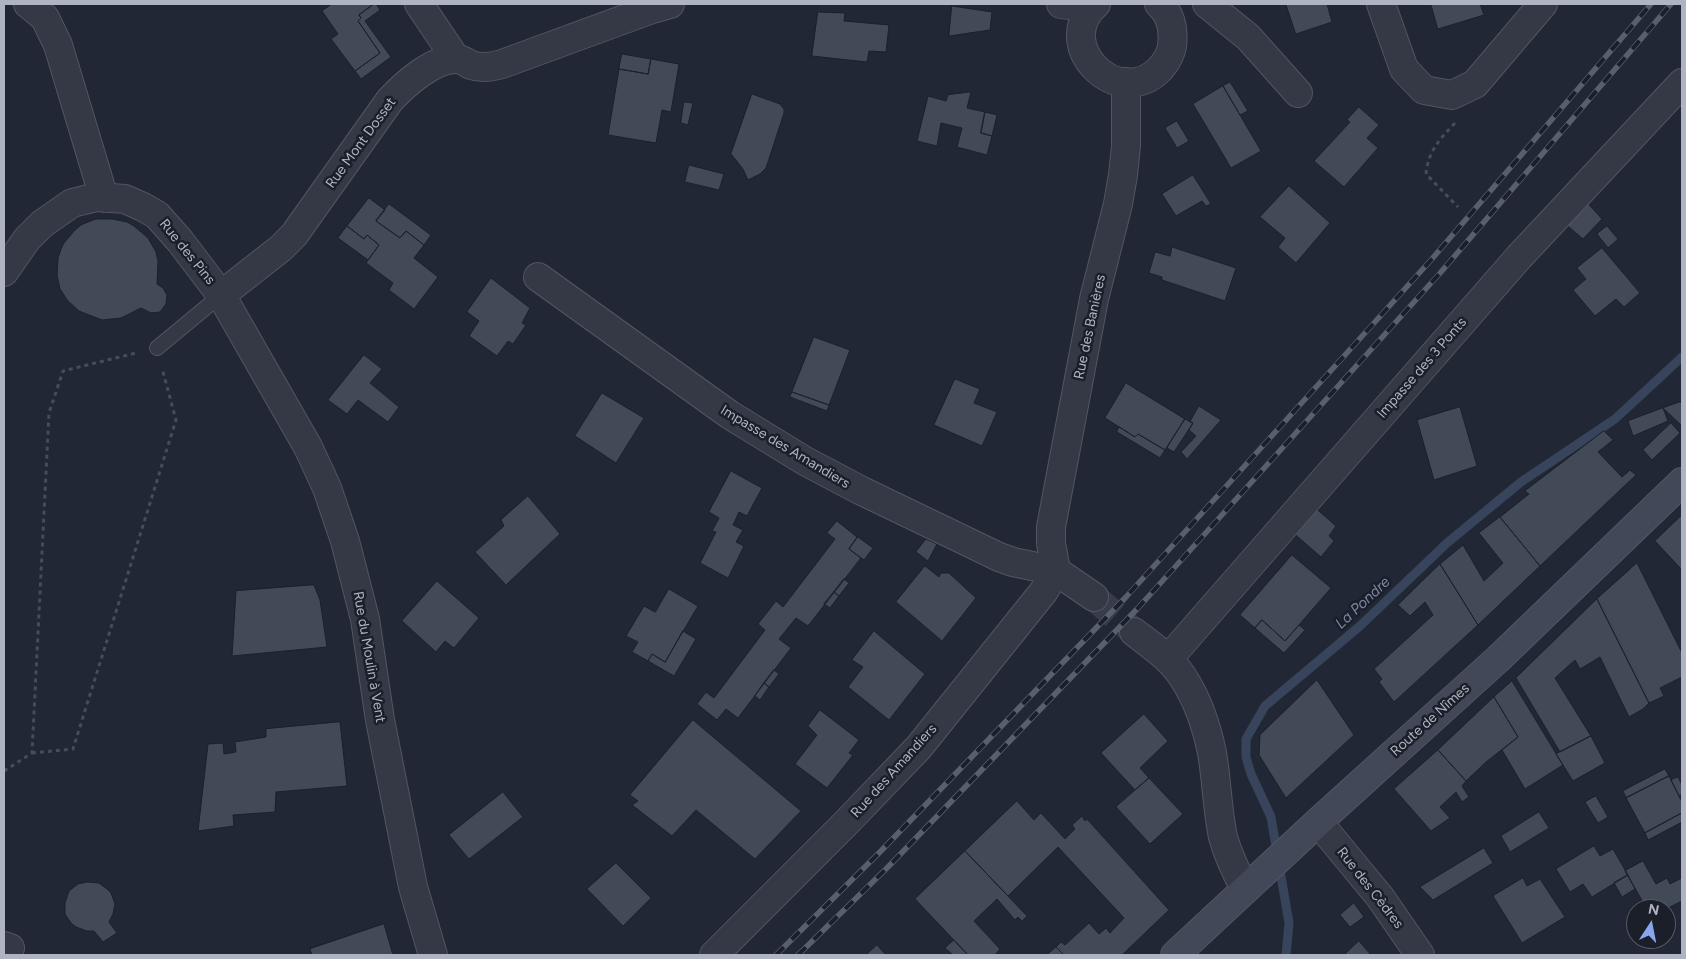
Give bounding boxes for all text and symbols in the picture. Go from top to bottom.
street label: Rue Mont Dosset [322,94,400,192]
street label: Rue des Pins [156,216,218,288]
street label: Rue des Banières [1071,273,1109,381]
street label: Impasse des 3 Ponts [1374,314,1470,422]
street label: Impasse des Amandiers [717,402,853,492]
water label: La Pondre [1332,573,1394,633]
street label: Rue du Moulin à Vent [349,590,389,724]
street label: Route de Nîmes [1387,680,1473,760]
street label: Rue des Amandiers [848,721,940,821]
street label: Rue des Cèdres [1333,844,1407,932]
north arrow [1626,899,1676,949]
text: N [1647,900,1661,919]

